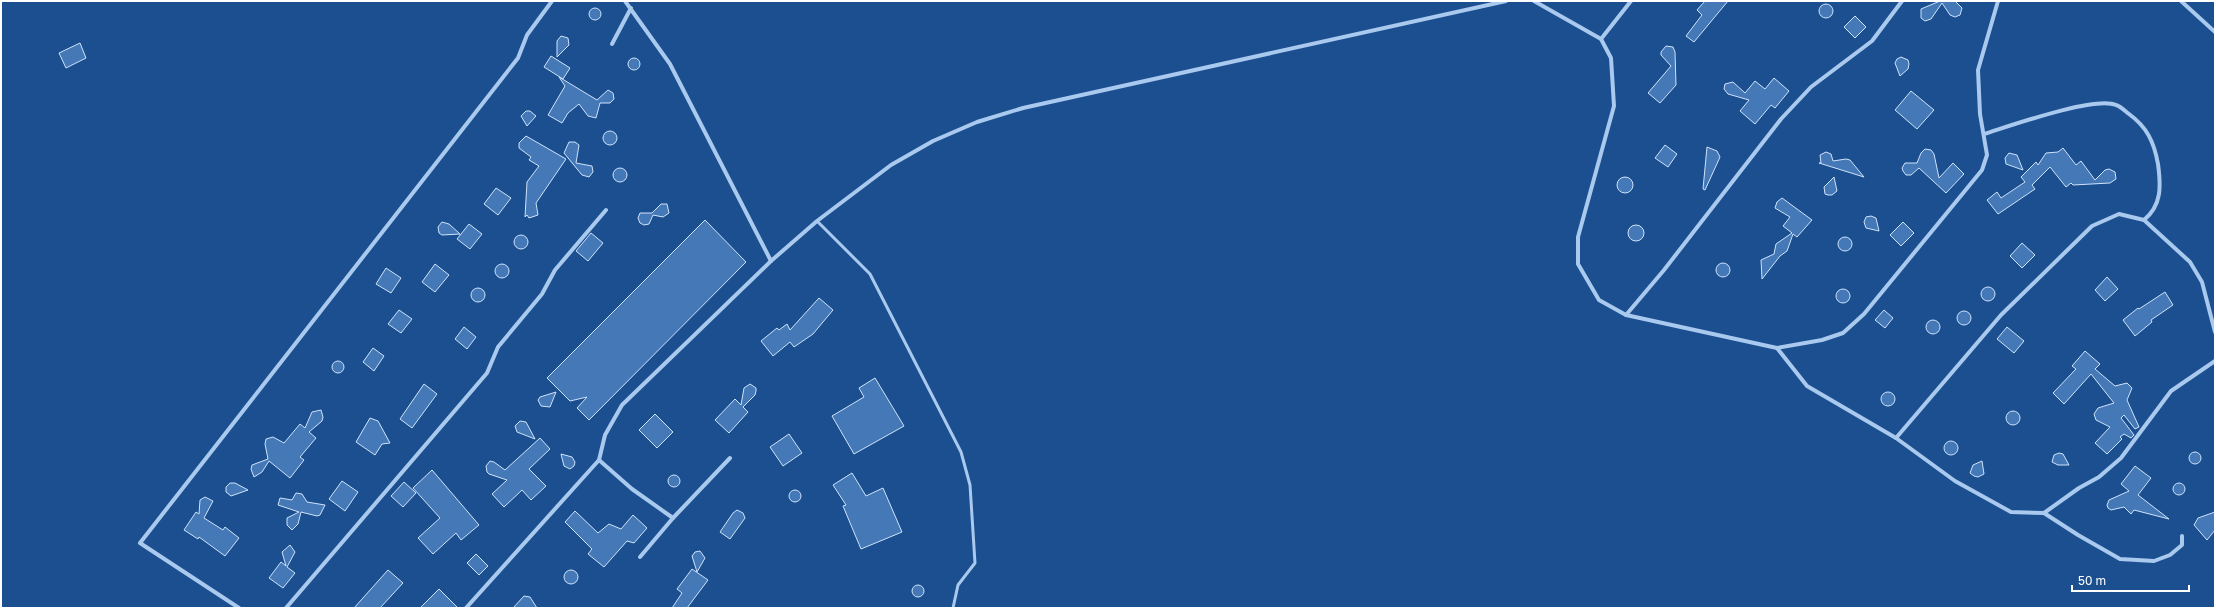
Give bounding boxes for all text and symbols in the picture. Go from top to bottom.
scale bar [2072,567,2189,593]
text: 50 m [2078,573,2106,588]

